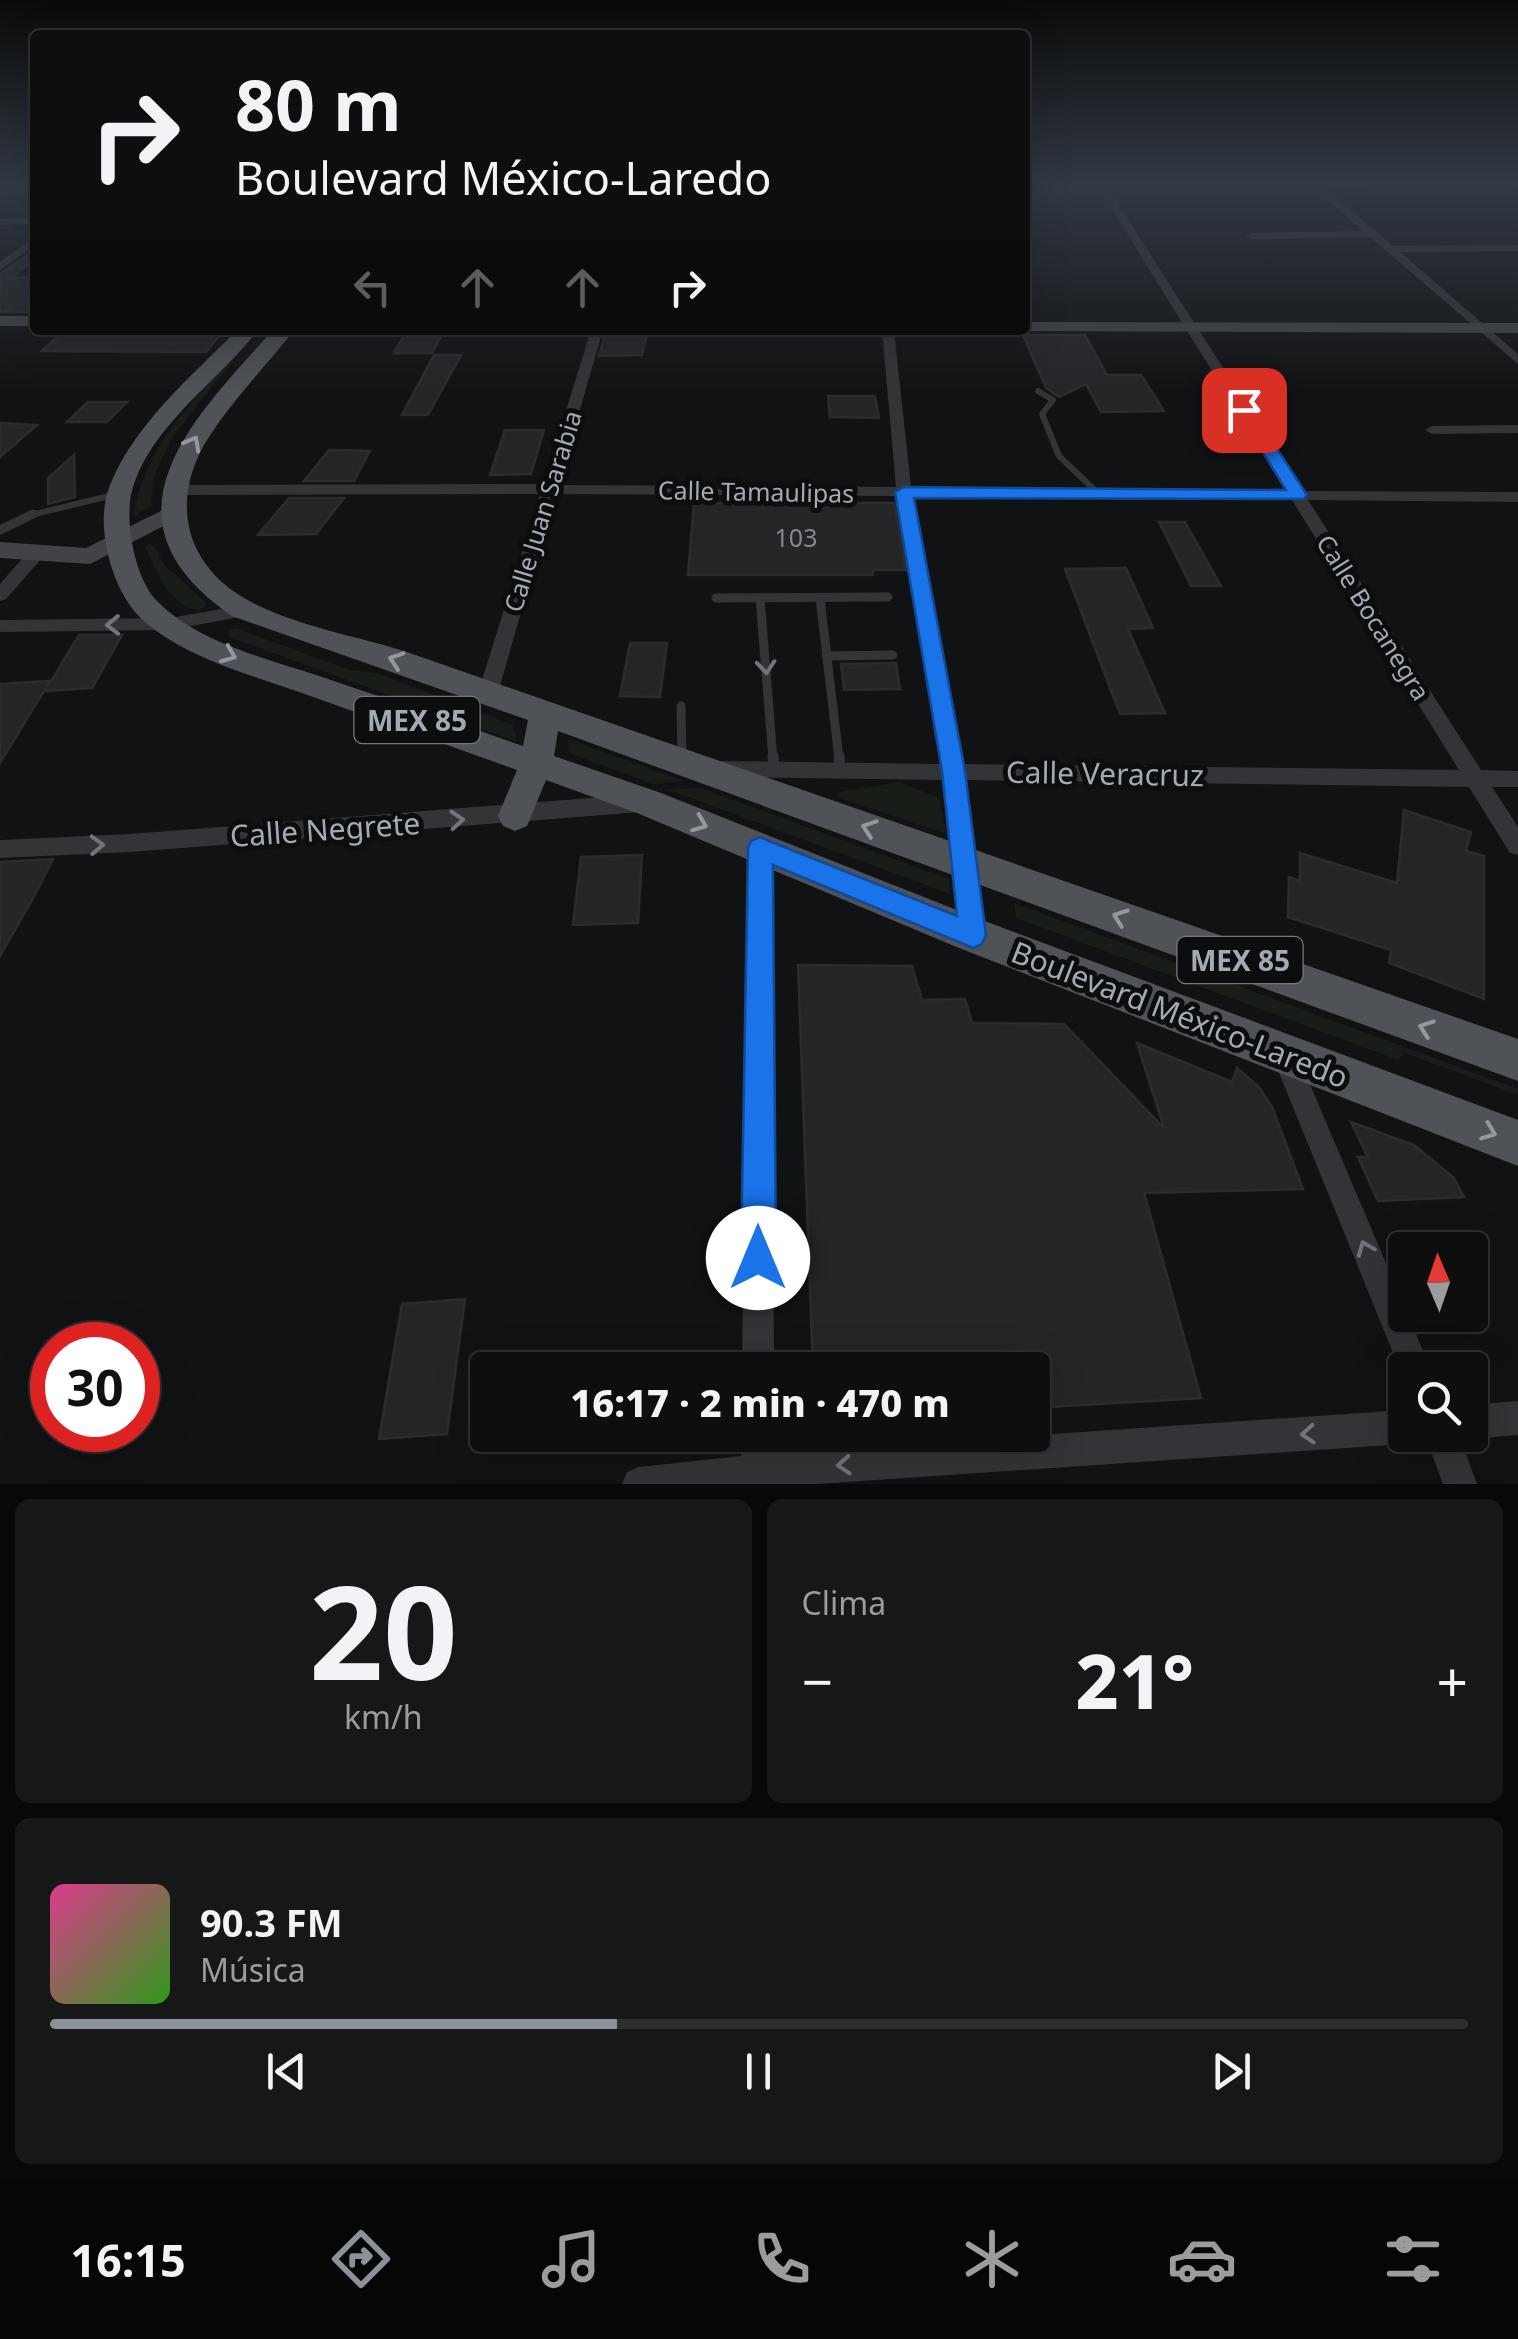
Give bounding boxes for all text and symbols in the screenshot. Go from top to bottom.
text: 80 m [235,56,402,152]
icon: right [70,70,200,200]
text: Boulevard México-Laredo [235,147,771,208]
icon: left [345,260,400,315]
icon: ahead [450,260,505,315]
icon: ahead [555,260,610,315]
icon: right [660,260,715,315]
pin [1202,368,1287,453]
icon: arrive [1217,383,1272,438]
street label: Calle Juan Sarabia [495,406,589,616]
one-way arrow [181,436,201,454]
street label: Calle Tamaulipas [658,472,854,510]
house number: 103 [775,520,817,554]
street label: Calle Bocanegra [1309,528,1439,706]
one-way arrow [104,614,120,636]
one-way arrow [220,643,237,663]
one-way arrow [388,651,405,672]
one-way arrow [755,659,777,675]
road number: MEX 85 [354,697,480,743]
street label: Calle Veracruz [1005,751,1205,795]
street label: Calle Negrete [228,802,422,856]
one-way arrow [449,810,465,831]
one-way arrow [690,812,708,832]
one-way arrow [862,820,879,840]
one-way arrow [90,834,106,855]
one-way arrow [1113,908,1130,929]
street label: Boulevard México-Laredo [1006,931,1354,1097]
road number: MEX 85 [1178,937,1302,983]
one-way arrow [1418,1020,1436,1040]
one-way arrow [1479,1120,1497,1140]
position arrow [706,1206,810,1310]
north arrow [1388,1232,1488,1332]
map controls [1388,1232,1488,1452]
one-way arrow [1356,1240,1376,1257]
speed limit sign: 30 [30,1322,160,1452]
button: search [1388,1352,1488,1452]
text: 16:17 · 2 min · 470 m [570,1376,950,1428]
one-way arrow [1299,1423,1315,1444]
one-way arrow [835,1454,851,1475]
text: 20 [309,1541,458,1718]
text: Clima [802,1581,886,1624]
text: 21° [1076,1629,1194,1731]
text: − [802,1643,833,1718]
text: + [1437,1643,1468,1718]
text: km/h [344,1695,423,1738]
text: 90.3 FM [200,1896,342,1948]
text: Música [200,1948,306,1991]
icon: previous [259,2044,314,2099]
icon: pause [731,2044,786,2099]
icon: next [1204,2044,1259,2099]
icon: directions [326,2224,396,2294]
icon: music [536,2224,606,2294]
icon: phone [747,2224,817,2294]
icon: climate [957,2224,1027,2294]
icon: car [1167,2224,1237,2294]
icon: filters [1378,2224,1448,2294]
text: 16:15 [70,2229,186,2290]

